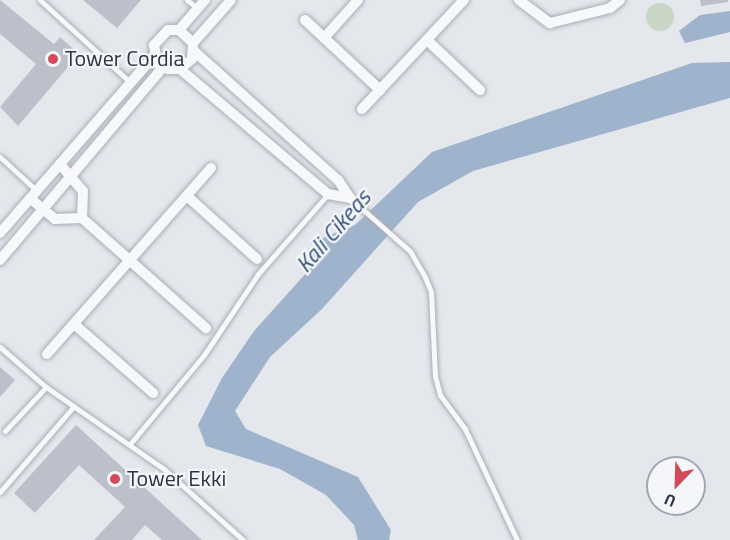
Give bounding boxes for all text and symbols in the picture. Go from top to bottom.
place label: Tower Cordia [65,46,184,72]
marker: Tower Cordia [46,52,60,66]
water label: Kali Cikeas [289,184,377,278]
north arrow [646,456,706,516]
place label: Tower Ekki [127,466,226,492]
marker: Tower Ekki [108,472,122,486]
text: U [660,488,679,514]

